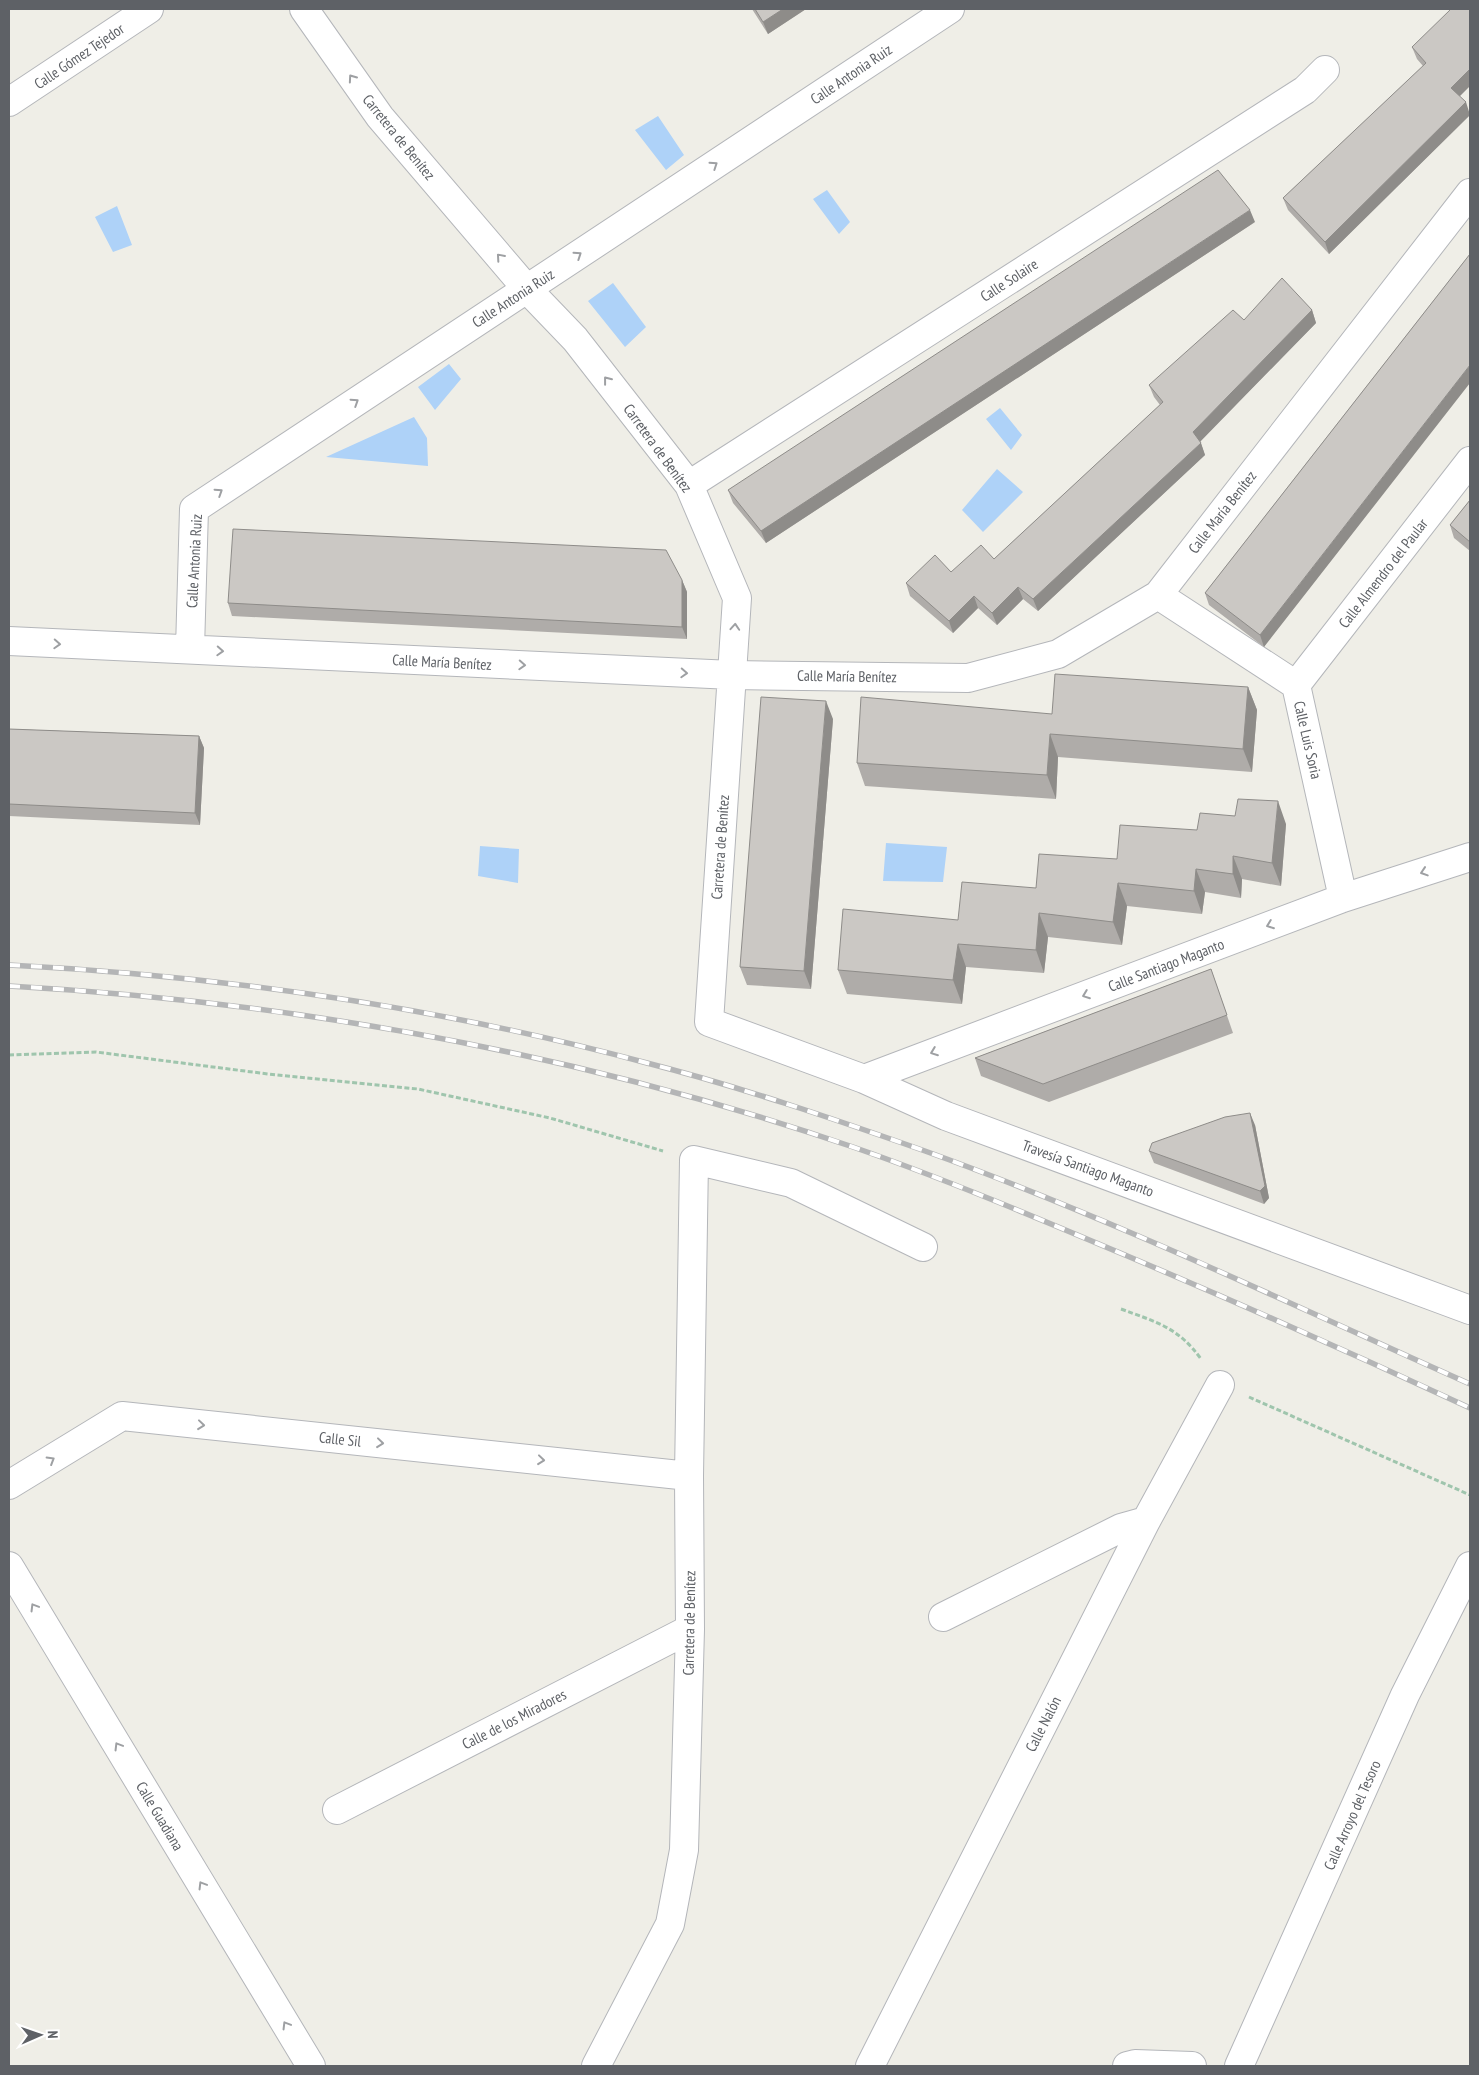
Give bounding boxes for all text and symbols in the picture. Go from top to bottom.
street label: Calle Gómez Tejedor [30,18,128,93]
street label: Calle Antonia Ruiz [807,40,895,108]
one-way arrow [349,74,358,84]
street label: Carretera de Benítez [359,90,439,184]
one-way arrow [708,162,718,171]
one-way arrow [573,252,582,261]
one-way arrow [497,254,506,263]
street label: Calle Solaire [977,254,1041,306]
street label: Calle Antonia Ruiz [468,264,558,332]
one-way arrow [604,376,613,386]
one-way arrow [350,399,359,409]
street label: Carretera de Benítez [619,400,697,496]
street label: Calle María Benítez [1184,467,1260,557]
one-way arrow [214,489,223,498]
street label: Calle Antonia Ruiz [182,513,206,609]
street label: Calle Almendro del Paular [1334,514,1432,632]
one-way arrow [729,622,740,630]
one-way arrow [54,638,62,649]
one-way arrow [216,646,224,656]
street label: Calle María Benítez [392,650,492,674]
one-way arrow [518,660,526,671]
street label: Calle María Benítez [797,666,897,686]
one-way arrow [681,668,689,678]
street label: Calle Luis Soria [1290,699,1326,781]
street label: Carretera de Benítez [707,794,733,900]
one-way arrow [1420,866,1429,876]
one-way arrow [1267,919,1275,929]
street label: Calle Santiago Maganto [1105,934,1227,996]
one-way arrow [1082,989,1090,999]
one-way arrow [930,1046,938,1056]
street label: Travesía Santiago Maganto [1020,1135,1156,1201]
one-way arrow [197,1419,205,1430]
street label: Calle Sil [318,1427,362,1451]
one-way arrow [376,1437,384,1448]
one-way arrow [538,1454,546,1465]
one-way arrow [45,1456,54,1466]
street label: Carretera de Benítez [679,1570,699,1676]
one-way arrow [30,1604,40,1613]
street label: Calle de los Miradores [459,1685,569,1753]
street label: Calle Nalón [1021,1693,1065,1755]
one-way arrow [114,1743,124,1752]
street label: Calle Arroyo del Tesoro [1319,1757,1385,1873]
street label: Calle Guadiana [132,1778,188,1854]
one-way arrow [199,1882,208,1891]
north arrow [15,2010,65,2060]
one-way arrow [283,2021,293,2030]
text: N [44,2030,62,2039]

